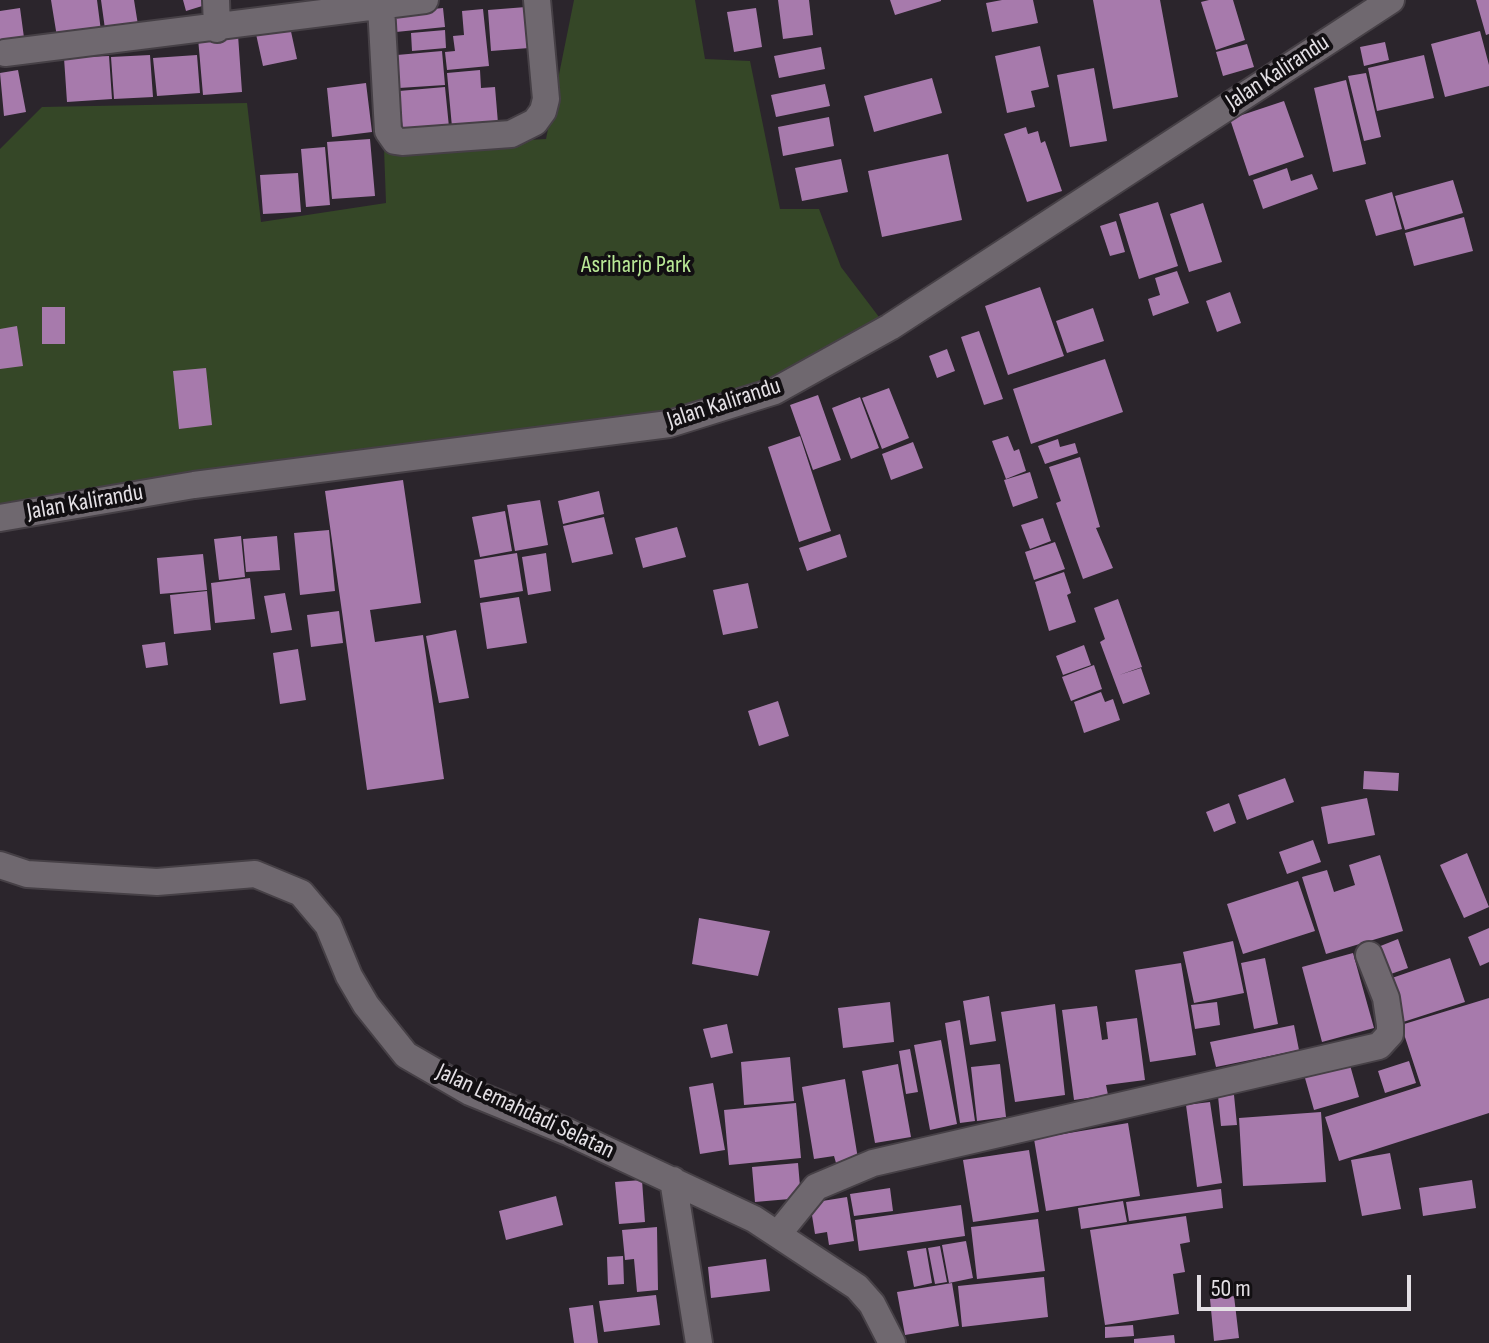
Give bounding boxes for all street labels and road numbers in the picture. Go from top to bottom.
street label: Jalan Kalirandu [1221,29,1335,117]
street label: Jalan Kalirandu [664,372,784,436]
street label: Jalan Kalirandu [25,479,145,527]
street label: Jalan Lemahdadi Selatan [431,1058,619,1166]

